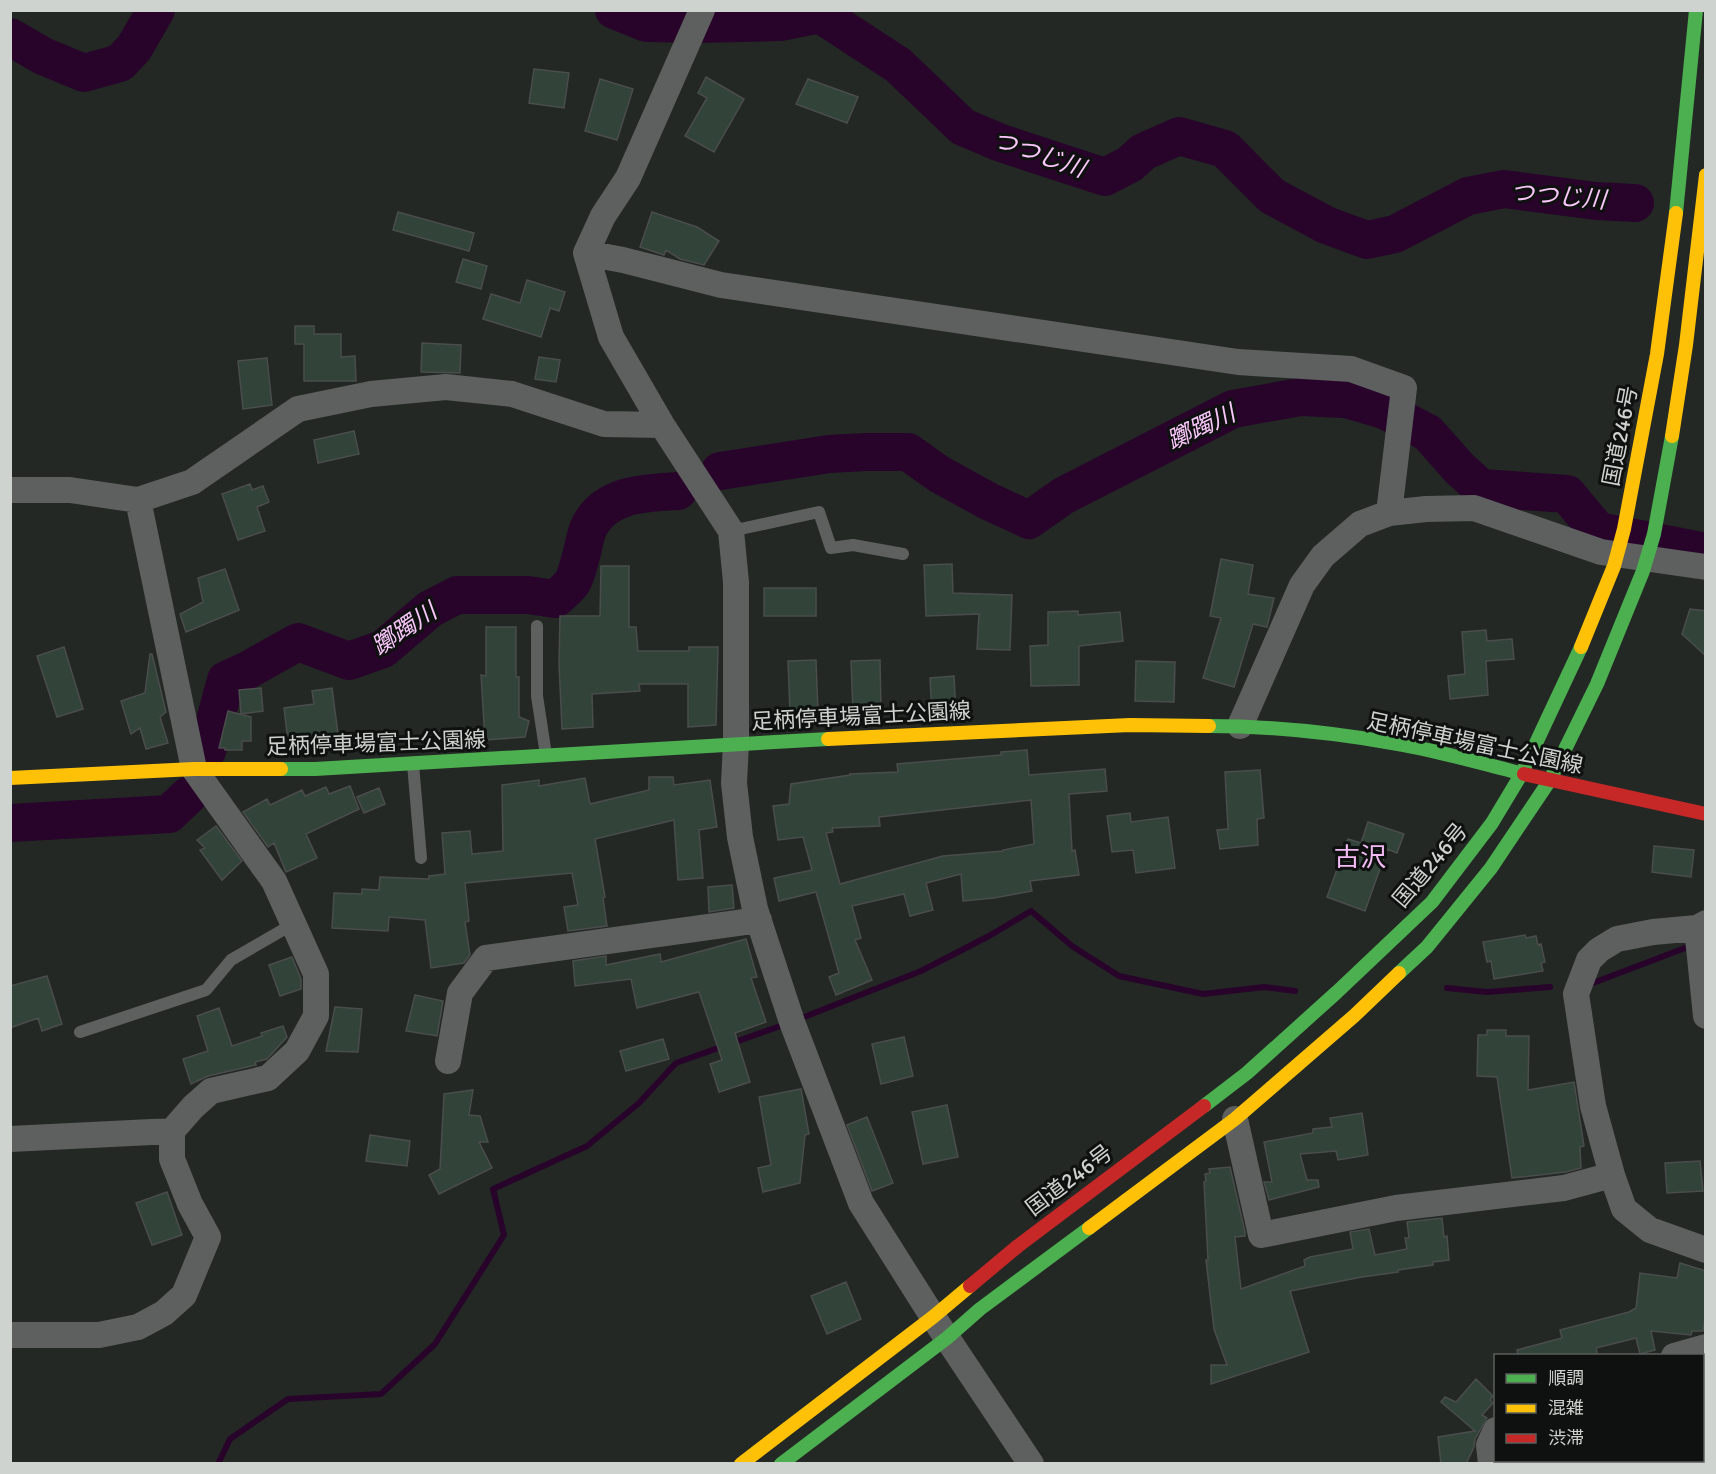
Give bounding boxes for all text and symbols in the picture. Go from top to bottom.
water label: つつじ川 [989,124,1092,185]
water label: つつじ川 [1509,177,1610,215]
street label: 国道246号 [1597,384,1643,488]
water label: 躑躅川 [1162,397,1243,456]
water label: 躑躅川 [366,595,445,662]
street label: 足柄停車場富士公園線 [750,697,972,735]
street label: 足柄停車場富士公園線 [1365,707,1585,779]
street label: 足柄停車場富士公園線 [266,726,486,760]
street label: 国道246号 [1387,817,1473,913]
district label: 古沢 [1334,842,1386,874]
street label: 国道246号 [1020,1139,1118,1221]
legend [1494,1354,1704,1462]
text: 順調 [1548,1367,1584,1389]
text: 混雑 [1548,1397,1584,1419]
text: 渋滞 [1548,1427,1584,1449]

